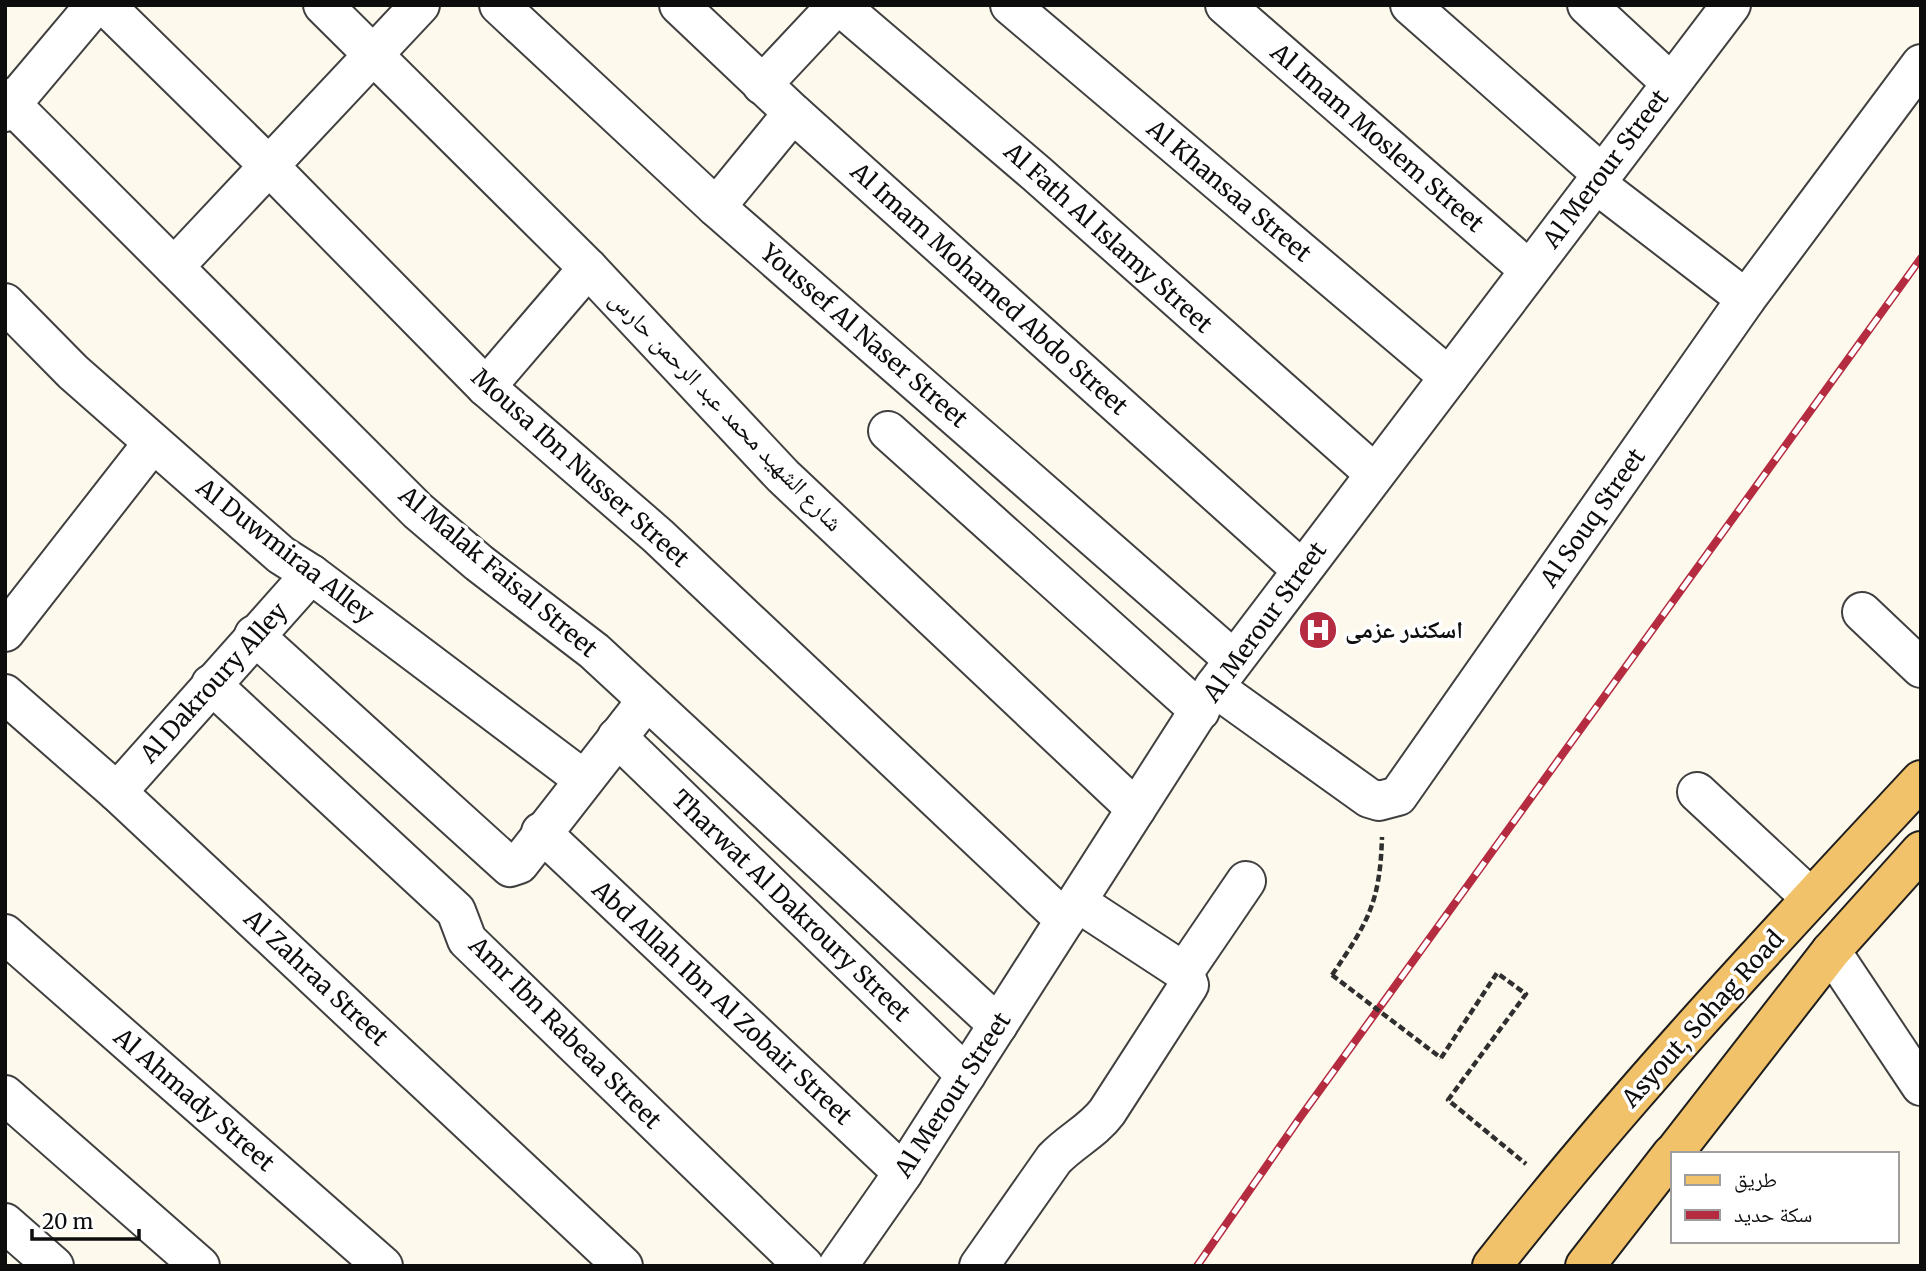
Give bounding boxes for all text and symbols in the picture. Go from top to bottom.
street label: Al Imam Moslem Street [1264,36,1491,239]
street label: Al Merour Street [1535,83,1676,255]
street label: Al Khansaa Street [1140,112,1318,269]
street label: Al Fath Al Islamy Street [997,135,1219,340]
street label: Al Imam Mohamed Abdo Street [843,155,1135,422]
street label: Youssef Al Naser Street [754,237,975,434]
street label: شارع الشهيد محمد عبد الرحمن حارس [603,284,850,538]
street label: Mousa Ibn Nusser Street [465,362,696,574]
street label: Al Souq Street [1533,442,1652,594]
street label: Al Duwmiraa Alley [190,471,380,630]
street label: Al Malak Faisal Street [392,479,604,664]
street label: Al Merour Street [1195,535,1334,709]
street label: Al Dakroury Alley [133,596,294,770]
hospital icon: اسكندر عزمى [1297,609,1339,651]
place label: اسكندر عزمى [1345,614,1463,645]
street label: Tharwat Al Dakroury Street [665,783,918,1028]
street label: Abd Allah Ibn Al Zobair Street [585,873,859,1132]
street label: Al Zahraa Street [237,902,395,1053]
street label: Asyout, Sohag Road [1614,924,1790,1114]
street label: Amr Ibn Rabeaa Street [462,929,669,1136]
street label: Al Merour Street [887,1006,1018,1184]
street label: Al Ahmady Street [107,1021,281,1178]
legend [1671,1152,1898,1243]
text: طريق [1734,1166,1777,1193]
scale bar [32,1198,138,1242]
text: سكة حديد [1734,1201,1812,1228]
text: 20 m [42,1208,94,1235]

